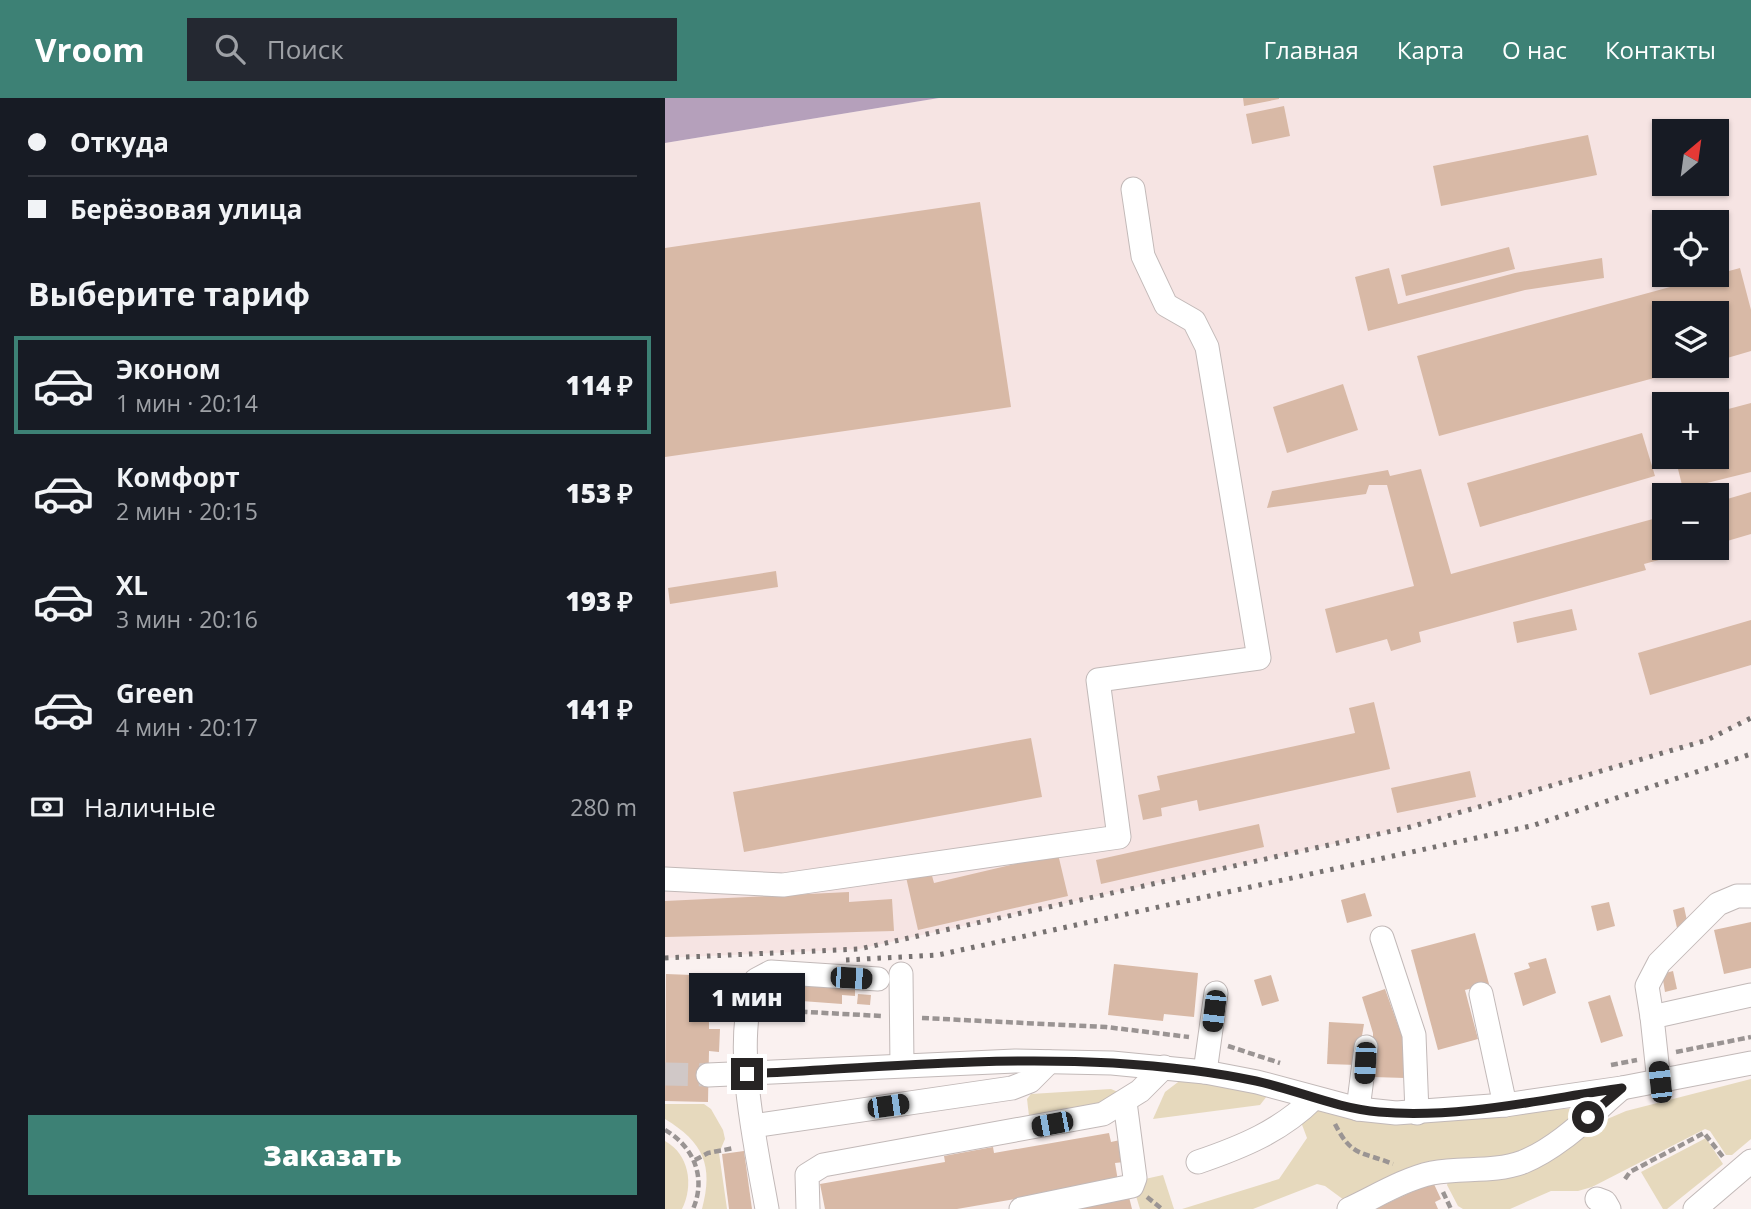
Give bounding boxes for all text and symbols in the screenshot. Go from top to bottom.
search box [187,18,677,81]
text: Vroom [35,27,145,72]
icon: search [211,30,249,68]
text: Поиск [267,31,344,67]
text: Главная [1264,33,1359,66]
text: Карта [1397,33,1464,66]
text: О нас [1502,33,1567,66]
text: Контакты [1605,33,1716,66]
north arrow [1652,119,1729,196]
map controls [1652,119,1729,560]
text: Откуда [70,124,169,160]
text: Берёзовая улица [70,191,302,227]
button: locate [1652,210,1729,287]
text: Выберите тариф [28,272,310,315]
button: layers [1652,301,1729,378]
text: Эконом [116,351,221,387]
icon: car [32,354,95,417]
text: 114 ₽ [565,367,633,403]
text: 1 мин · 20:14 [116,387,258,419]
button: + [1652,392,1729,469]
text: Комфорт [116,459,240,495]
icon: car [32,462,95,525]
text: 153 ₽ [565,475,633,511]
button: − [1652,483,1729,560]
text: 2 мин · 20:15 [116,495,258,527]
text: XL [116,567,148,603]
icon: car [32,570,95,633]
text: 193 ₽ [565,583,633,619]
text: 3 мин · 20:16 [116,603,258,635]
text: Green [116,675,194,711]
icon: car [32,678,95,741]
text: 141 ₽ [565,691,633,727]
text: 4 мин · 20:17 [116,711,258,743]
icon: cash [28,788,66,826]
text: Наличные [84,789,216,825]
text: 280 m [570,791,637,823]
car [830,966,873,990]
callout: 1 мин [689,972,805,1021]
text: 1 мин [712,981,782,1013]
car [1202,989,1227,1033]
car [1354,1041,1377,1085]
route end [731,1058,763,1090]
car [1648,1060,1673,1104]
car [866,1093,911,1119]
route start [1572,1101,1604,1133]
car [1030,1110,1075,1138]
button: Заказать [28,1115,637,1195]

